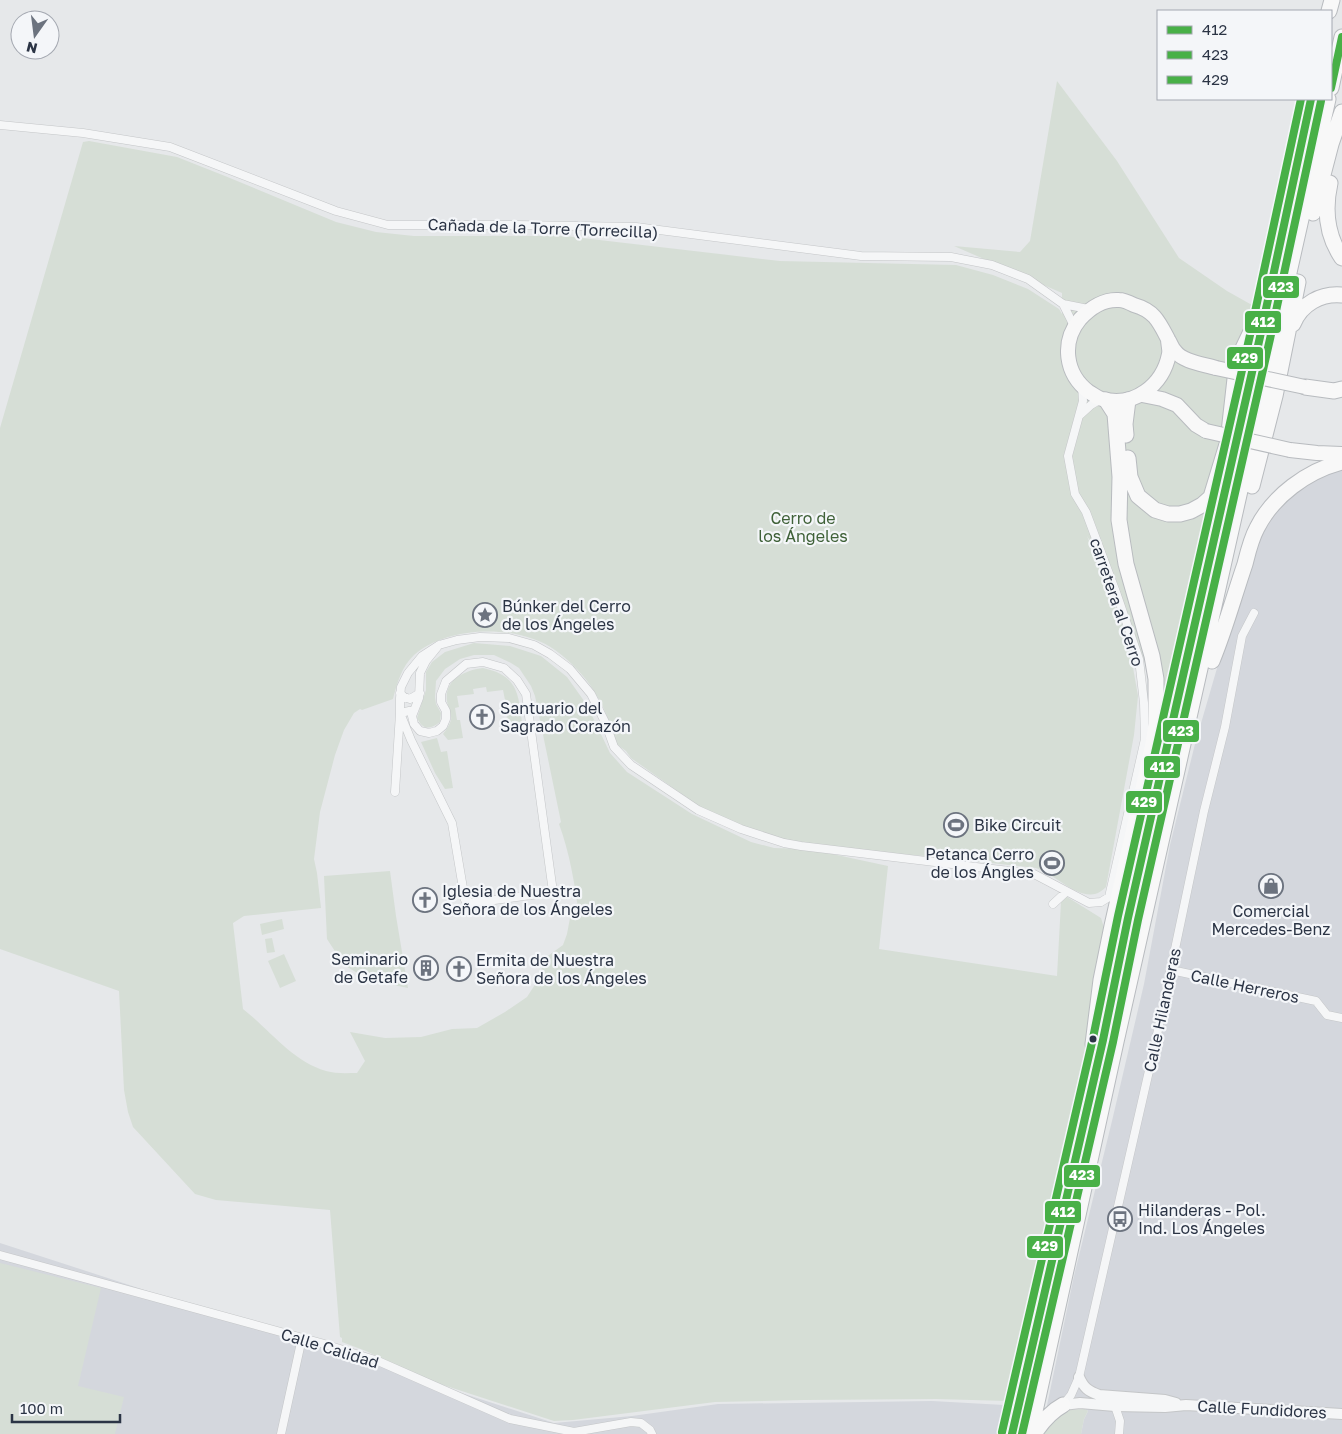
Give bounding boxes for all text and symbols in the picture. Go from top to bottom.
north arrow [10,10,60,60]
legend [1157,10,1332,100]
text: 412 [1202,20,1227,38]
text: N [25,39,39,58]
text: 423 [1202,45,1229,63]
text: 429 [1202,70,1229,88]
street label: Cañada de la Torre (Torrecilla) [427,214,659,242]
line badge: 423 [1262,275,1300,299]
text: 423 [1268,278,1294,295]
line badge: 412 [1244,310,1282,334]
text: 412 [1251,313,1276,330]
line badge: 429 [1226,346,1264,370]
text: 429 [1232,349,1258,366]
park label: Cerro de los Ángeles [758,508,848,546]
street label: carretera al Cerro [1086,535,1148,669]
place label: Búnker del Cerro de los Ángeles [502,596,631,634]
place icon: Búnker del Cerro de los Ángeles [472,602,498,628]
place label: Santuario del Sagrado Corazón [500,698,631,736]
church icon: Santuario del Sagrado Corazón [469,704,495,730]
line badge: 423 [1162,719,1200,743]
text: 423 [1168,722,1194,739]
line badge: 412 [1143,755,1181,779]
text: 412 [1150,758,1175,775]
line badge: 429 [1125,790,1163,814]
text: 429 [1131,793,1157,810]
sports icon: Bike Circuit [943,812,969,838]
place label: Bike Circuit [974,815,1061,835]
place label: Petanca Cerro de los Ángles [925,844,1034,882]
sports icon: Petanca Cerro de los Ángles [1039,850,1065,876]
shop icon: Comercial Mercedes-Benz [1258,873,1284,899]
place label: Iglesia de Nuestra Señora de los Ángeles [442,881,613,919]
church icon: Iglesia de Nuestra Señora de los Ángeles [412,887,438,913]
place label: Comercial Mercedes-Benz [1212,901,1330,939]
street label: Calle Hilanderas [1139,946,1185,1074]
place label: Seminario de Getafe [331,949,408,987]
place label: Ermita de Nuestra Señora de los Ángeles [476,950,647,988]
building icon: Seminario de Getafe [413,955,439,981]
church icon: Ermita de Nuestra Señora de los Ángeles [446,956,472,982]
street label: Calle Herreros [1189,965,1301,1007]
unlabelled marker [1088,1034,1098,1044]
line badge: 423 [1063,1164,1101,1188]
text: 423 [1069,1166,1095,1183]
line badge: 412 [1044,1200,1082,1224]
place label: Hilanderas - Pol. Ind. Los Ángeles [1138,1200,1266,1238]
text: 412 [1051,1203,1076,1220]
bus stop icon: Hilanderas - Pol. Ind. Los Ángeles [1107,1206,1133,1232]
line badge: 429 [1026,1235,1064,1259]
text: 429 [1032,1237,1058,1254]
street label: Calle Calidad [279,1324,381,1372]
scale bar [12,1392,120,1424]
street label: Calle Fundidores [1197,1396,1327,1422]
text: 100 m [20,1399,63,1417]

